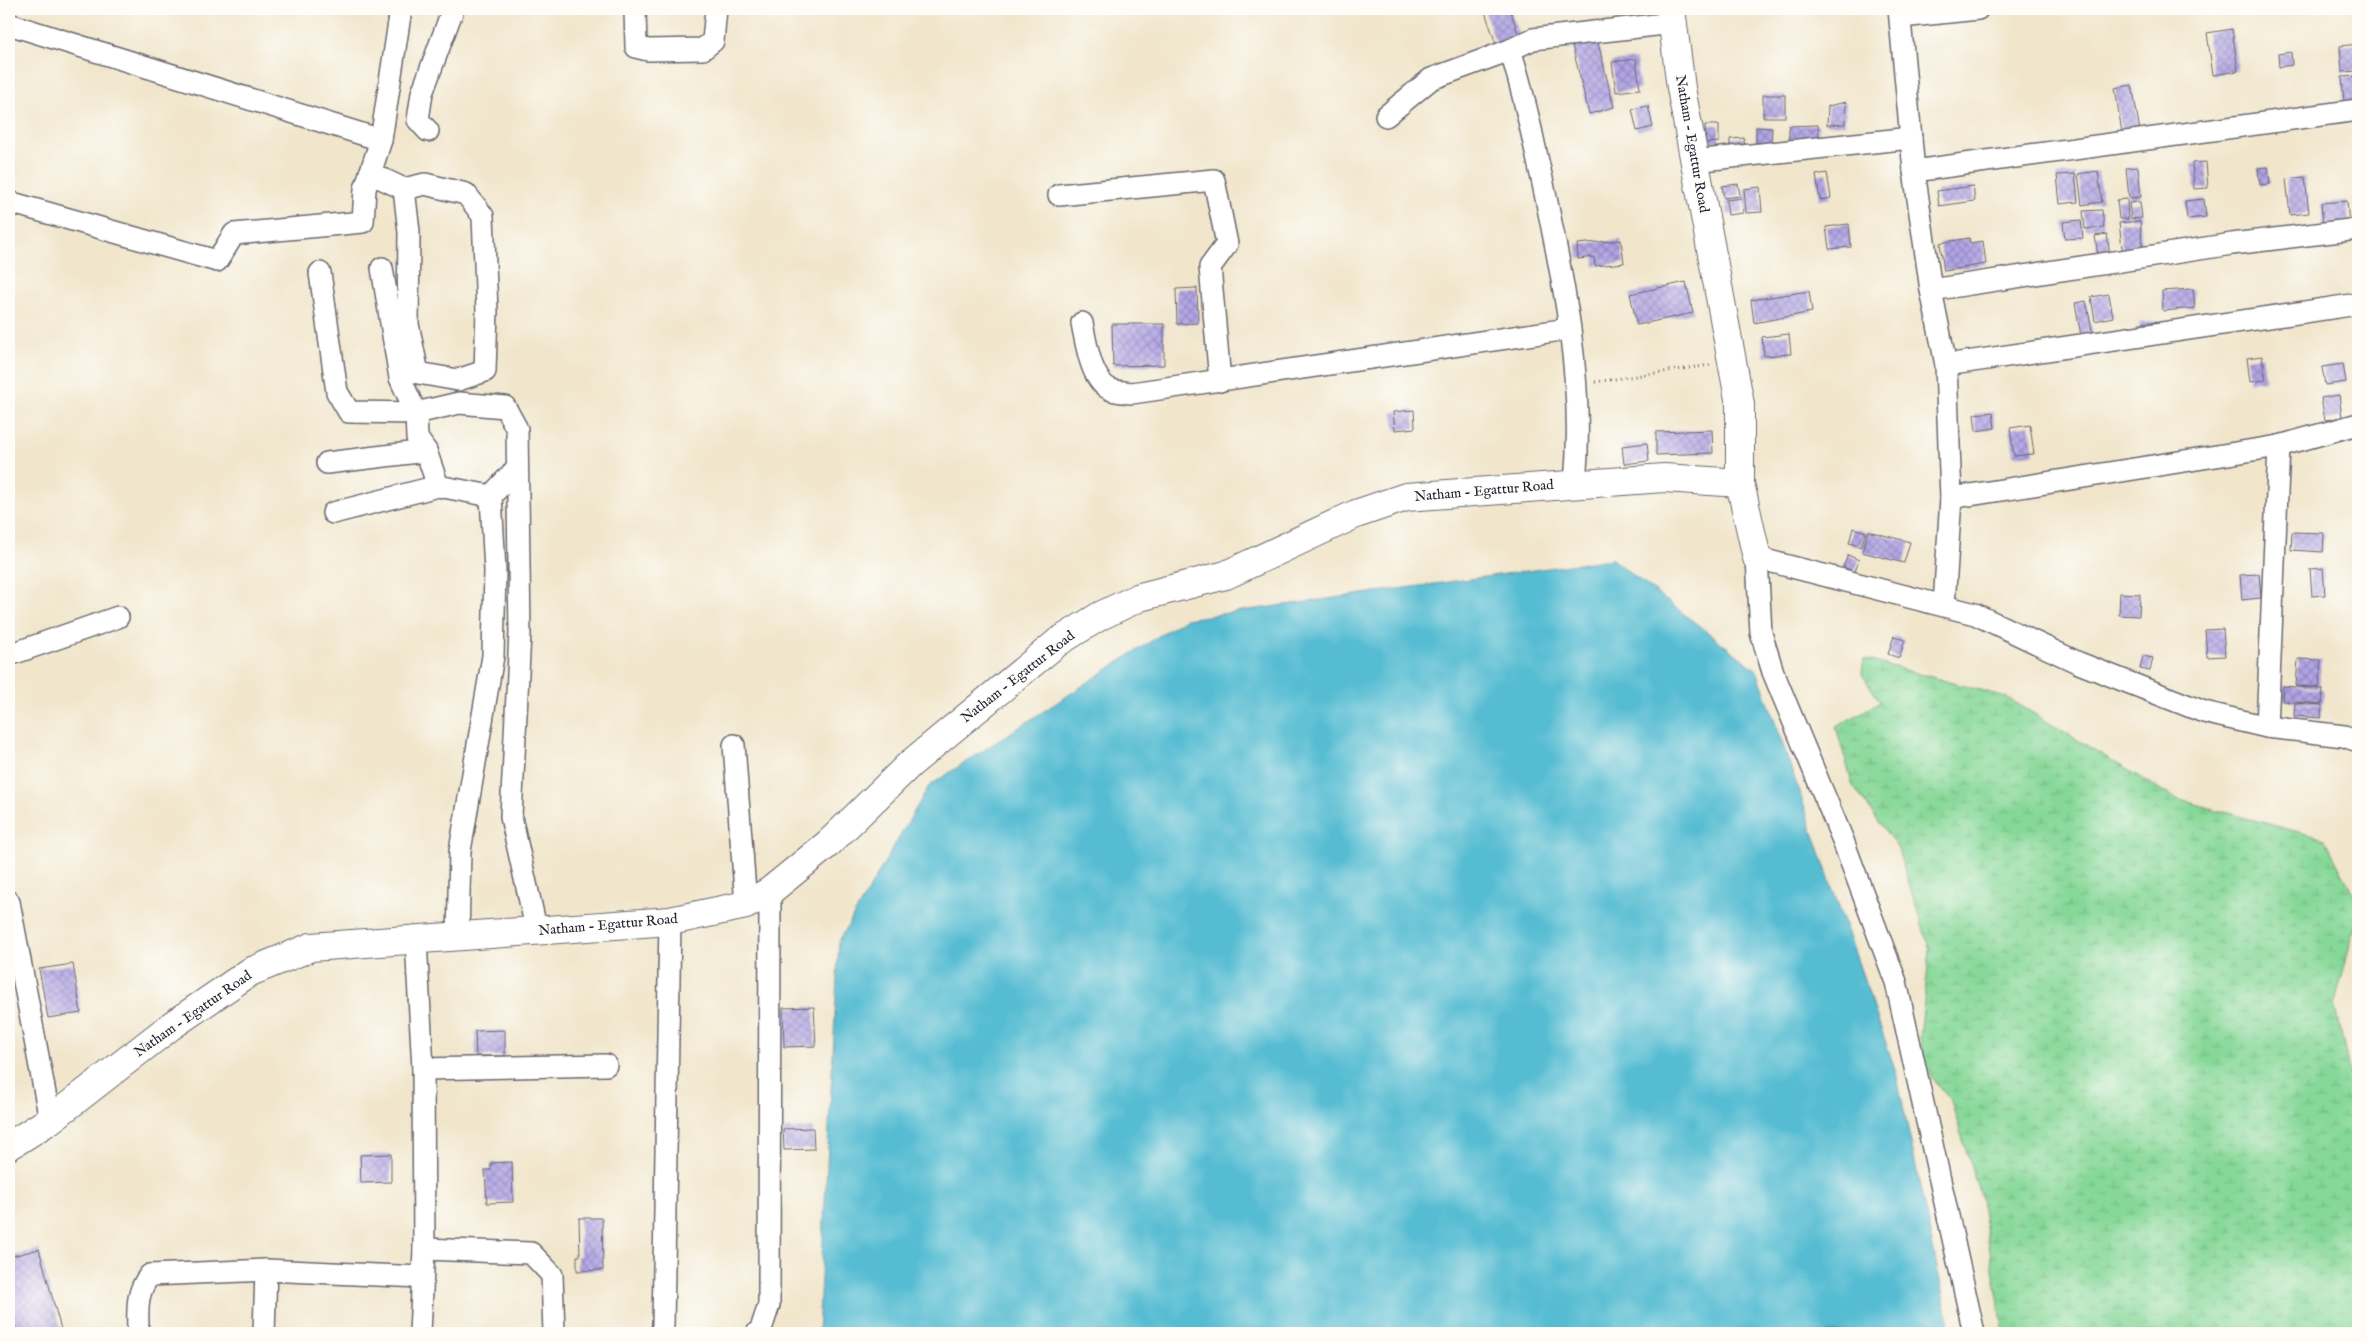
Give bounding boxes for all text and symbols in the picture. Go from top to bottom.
street label: Natham - Egattur Road [1671,74,1713,215]
street label: Natham - Egattur Road [1414,476,1555,506]
street label: Natham - Egattur Road [957,627,1079,727]
street label: Natham - Egattur Road [538,910,679,940]
street label: Natham - Egattur Road [131,966,256,1061]

